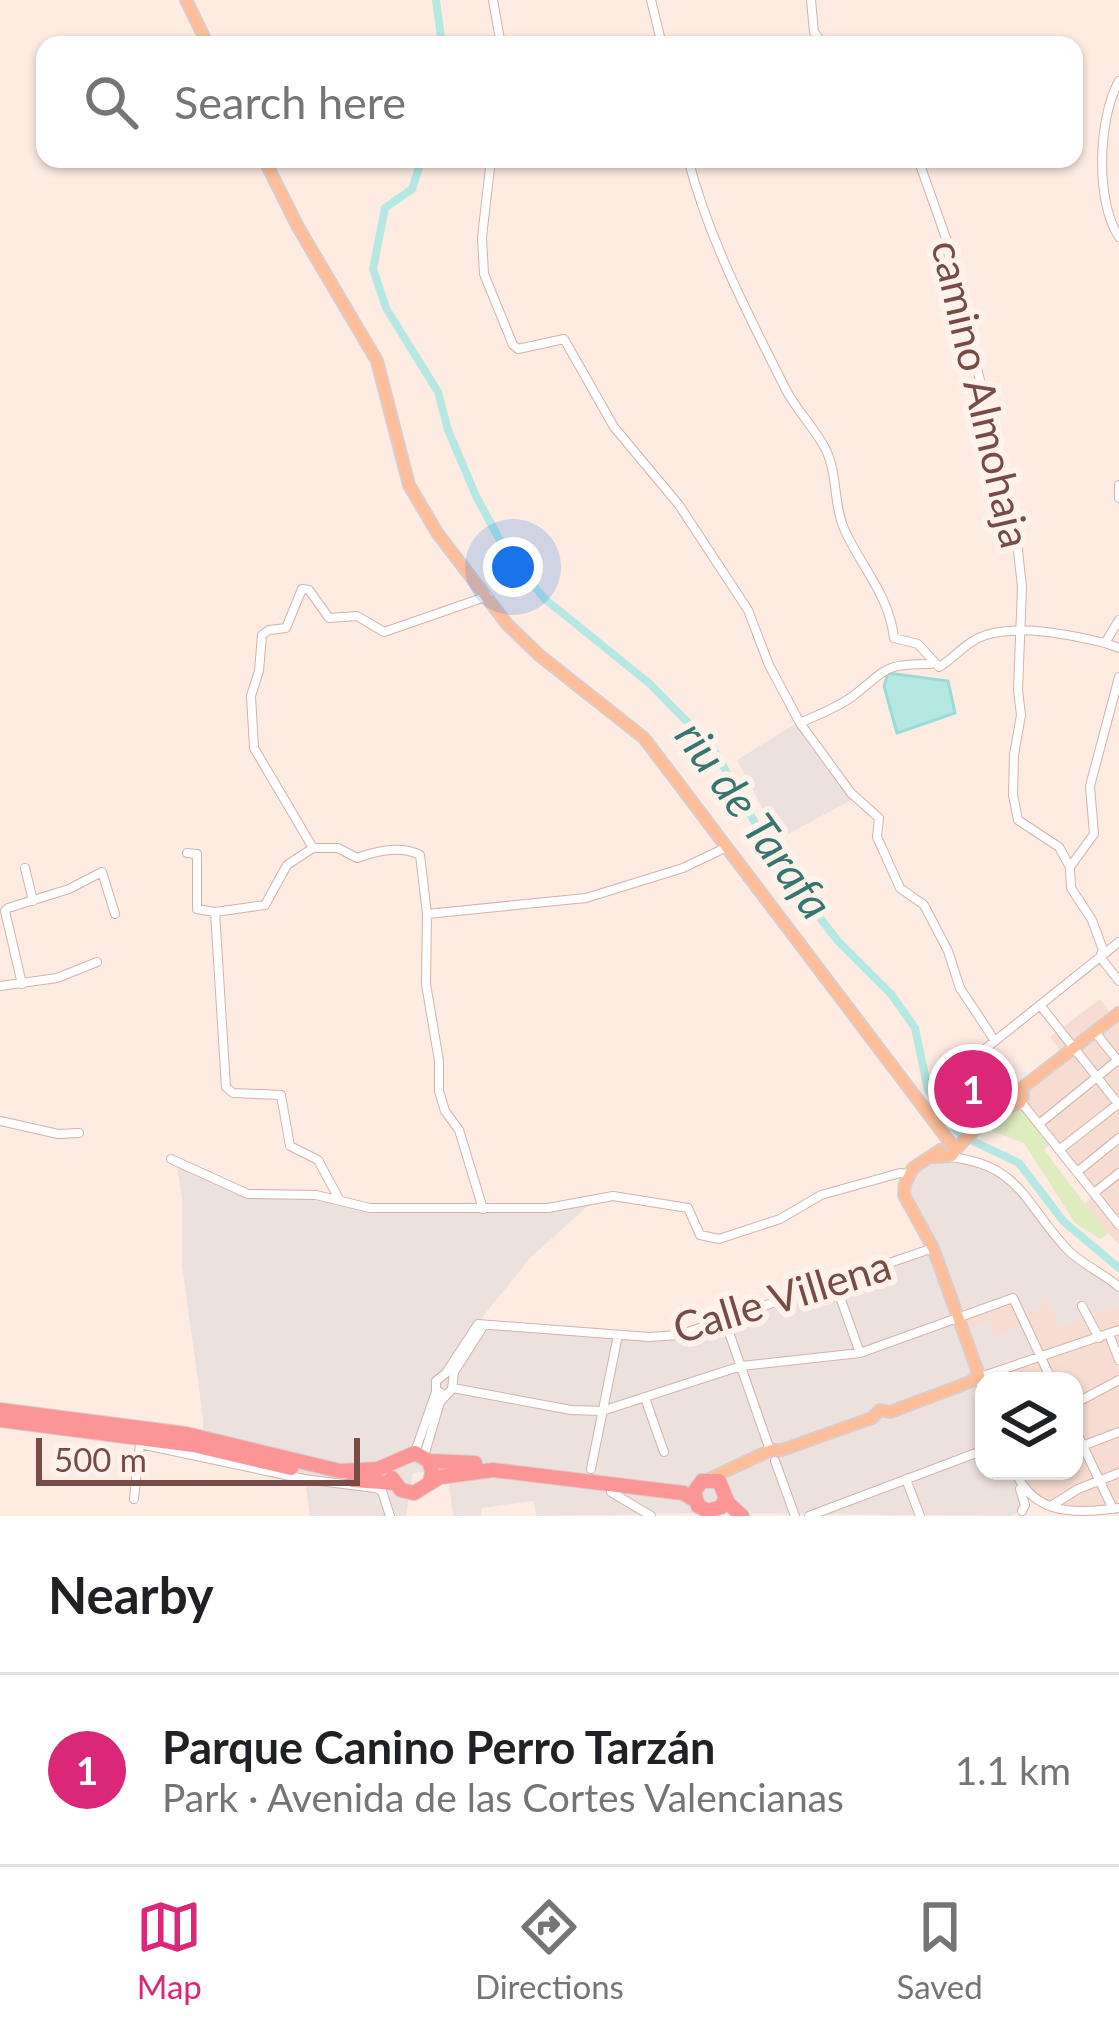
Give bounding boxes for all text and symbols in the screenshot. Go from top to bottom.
search box [36,36,1083,168]
icon: search [78,69,144,135]
text: Search here [174,75,406,129]
street label: camino Almohaja [922,235,1042,552]
your location [483,537,543,597]
water label: riu de Tarafa [665,710,844,929]
pin: 1 [934,1044,1012,1134]
street label: Calle Villena [667,1239,897,1353]
map controls [975,1372,1083,1480]
button: layers [975,1372,1083,1480]
scale bar [36,1432,360,1485]
text: 500 m [54,1439,147,1479]
text: Nearby [48,1564,214,1625]
text: Parque Canino Perro Tarzán [162,1720,715,1774]
text: 1 [76,1747,98,1793]
text: 1.1 km [955,1747,1071,1793]
text: Park · Avenida de las Cortes Valencianas [162,1774,844,1820]
tab: Map [136,1894,202,2006]
tab: Directions [475,1894,624,2006]
tab: Saved [896,1894,983,2006]

